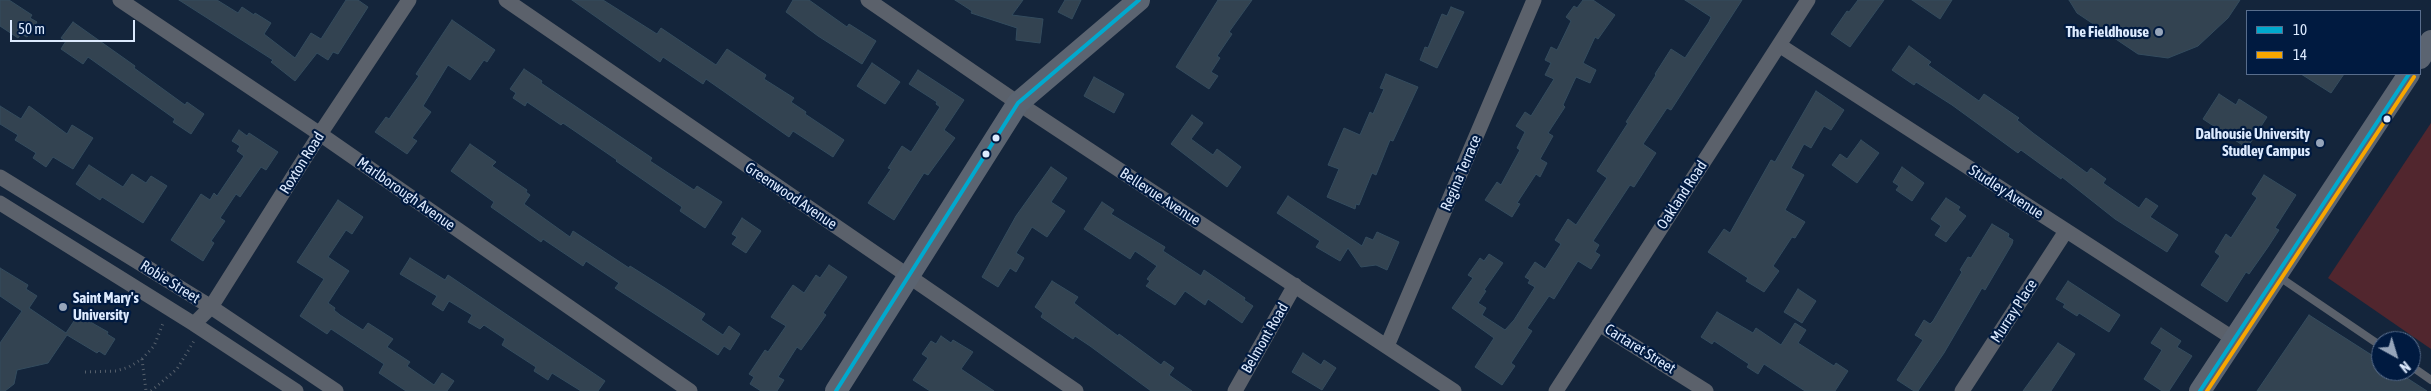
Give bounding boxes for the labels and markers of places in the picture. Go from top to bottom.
place label: The Fieldhouse [2066,23,2149,41]
marker: The Fieldhouse [2153,26,2165,38]
unlabelled marker [2382,114,2392,124]
place label: Dalhousie University Studley Campus [2195,125,2310,160]
unlabelled marker [991,133,1001,143]
marker: Dalhousie University Studley Campus [2314,137,2326,149]
unlabelled marker [981,149,991,159]
place label: Saint Mary's University [73,289,139,324]
marker: Saint Mary's University [57,301,69,313]

